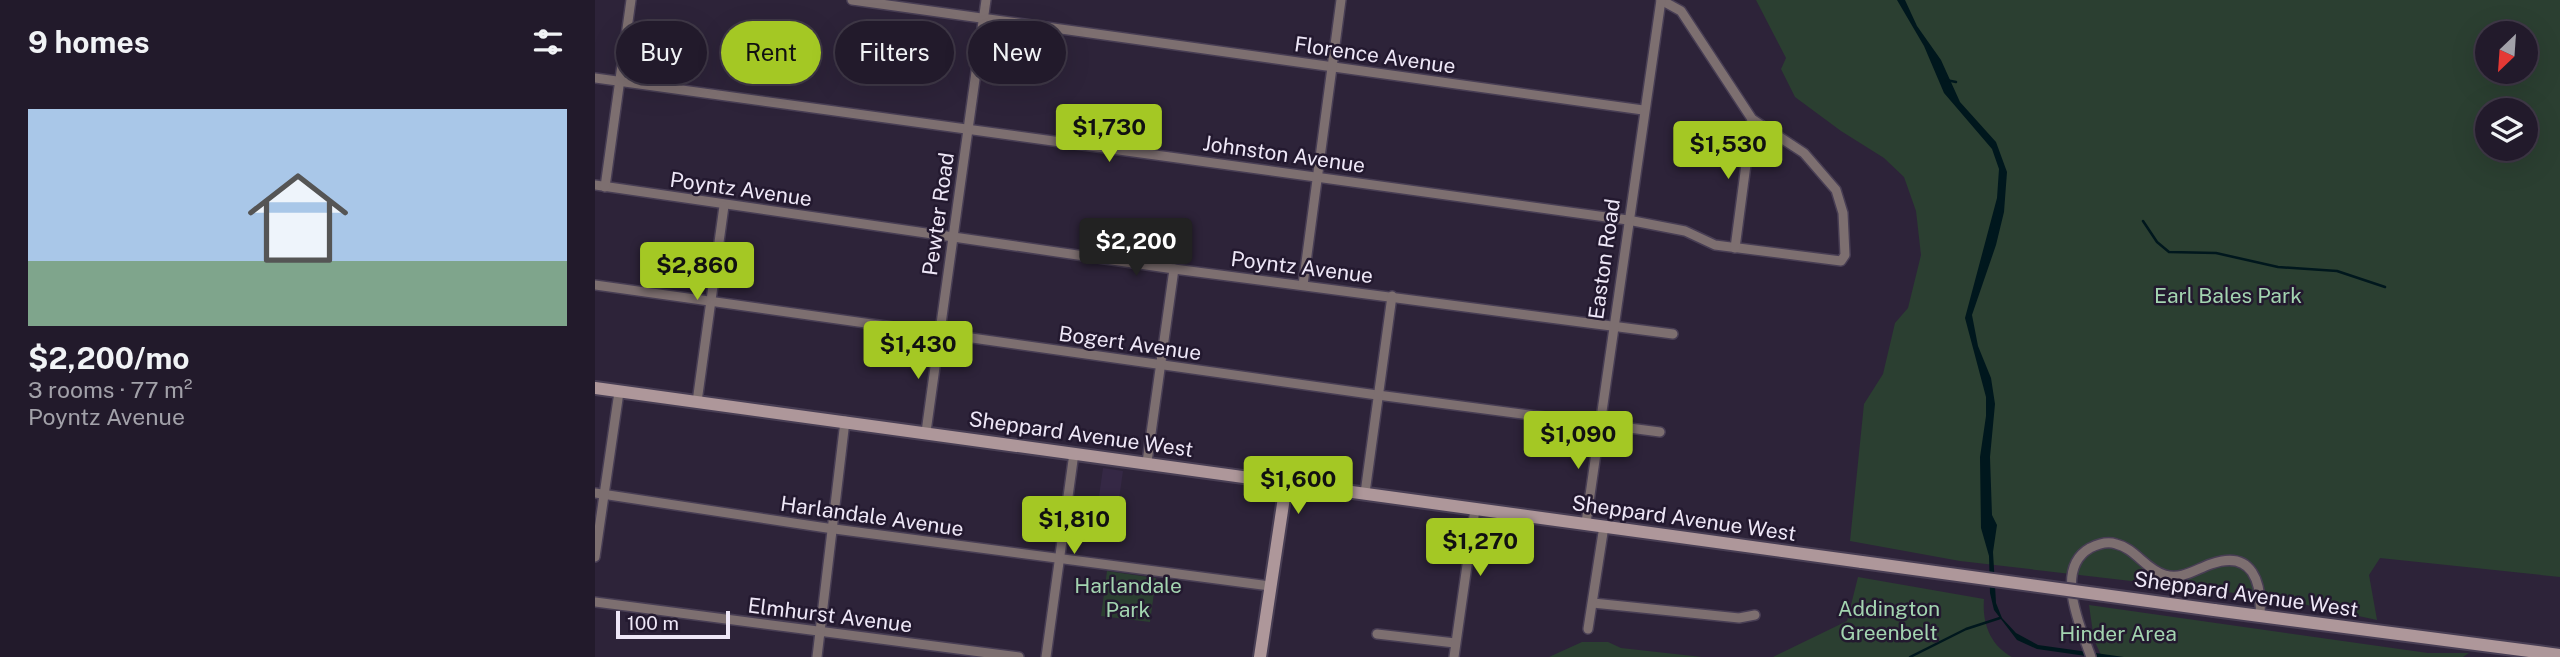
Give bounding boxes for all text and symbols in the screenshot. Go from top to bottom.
chip: Buy [616,21,707,84]
chip: Rent [721,21,821,84]
chip: Filters [835,21,954,84]
chip: New [968,21,1066,84]
north arrow [2475,21,2537,84]
map controls [2475,21,2538,161]
icon: filters [529,23,567,61]
text: 9 homes [28,24,150,60]
street label: Florence Avenue [1293,31,1457,79]
button: layers [2475,98,2538,161]
pin: $1,730 [1052,104,1166,164]
text: $1,730 [1072,113,1146,140]
pin: $1,530 [1671,122,1785,181]
street label: Johnston Avenue [1201,130,1367,178]
text: $1,530 [1689,130,1767,157]
street label: Pewter Road [917,151,959,277]
icon: home [235,155,361,281]
street label: Poyntz Avenue [668,167,814,211]
street label: Easton Road [1583,197,1625,321]
pin: $2,200 [1079,218,1193,278]
text: $2,200 [1095,227,1177,254]
pin: $2,860 [640,243,754,302]
street label: Poyntz Avenue [1229,246,1375,288]
text: $2,860 [656,251,738,278]
park label: Earl Bales Park [2154,283,2302,308]
street label: Bogert Avenue [1057,321,1203,365]
pin: $1,430 [861,322,975,381]
text: $1,430 [880,330,956,357]
text: $2,200/mo [28,340,190,376]
text: 3 rooms · 77 m² [28,376,192,403]
text: Poyntz Avenue [28,403,185,430]
street label: Sheppard Avenue West [967,406,1195,462]
pin: $1,090 [1521,412,1635,471]
text: $1,090 [1540,420,1616,447]
pin: $1,600 [1241,456,1355,516]
text: $1,600 [1260,465,1336,492]
street label: Sheppard Avenue West [1570,490,1798,546]
street label: Harlandale Avenue [779,491,965,541]
pin: $1,810 [1017,496,1131,556]
text: $1,810 [1038,505,1110,532]
pin: $1,270 [1423,518,1537,578]
text: $1,270 [1442,527,1518,554]
street label: Sheppard Avenue West [2132,566,2360,622]
park label: Harlandale Park [1074,573,1182,622]
street label: Elmhurst Avenue [746,593,914,637]
park label: Addington Greenbelt [1838,596,1940,645]
scale bar [616,608,730,640]
text: 100 m [627,612,679,634]
park label: Hinder Area [2059,621,2177,646]

